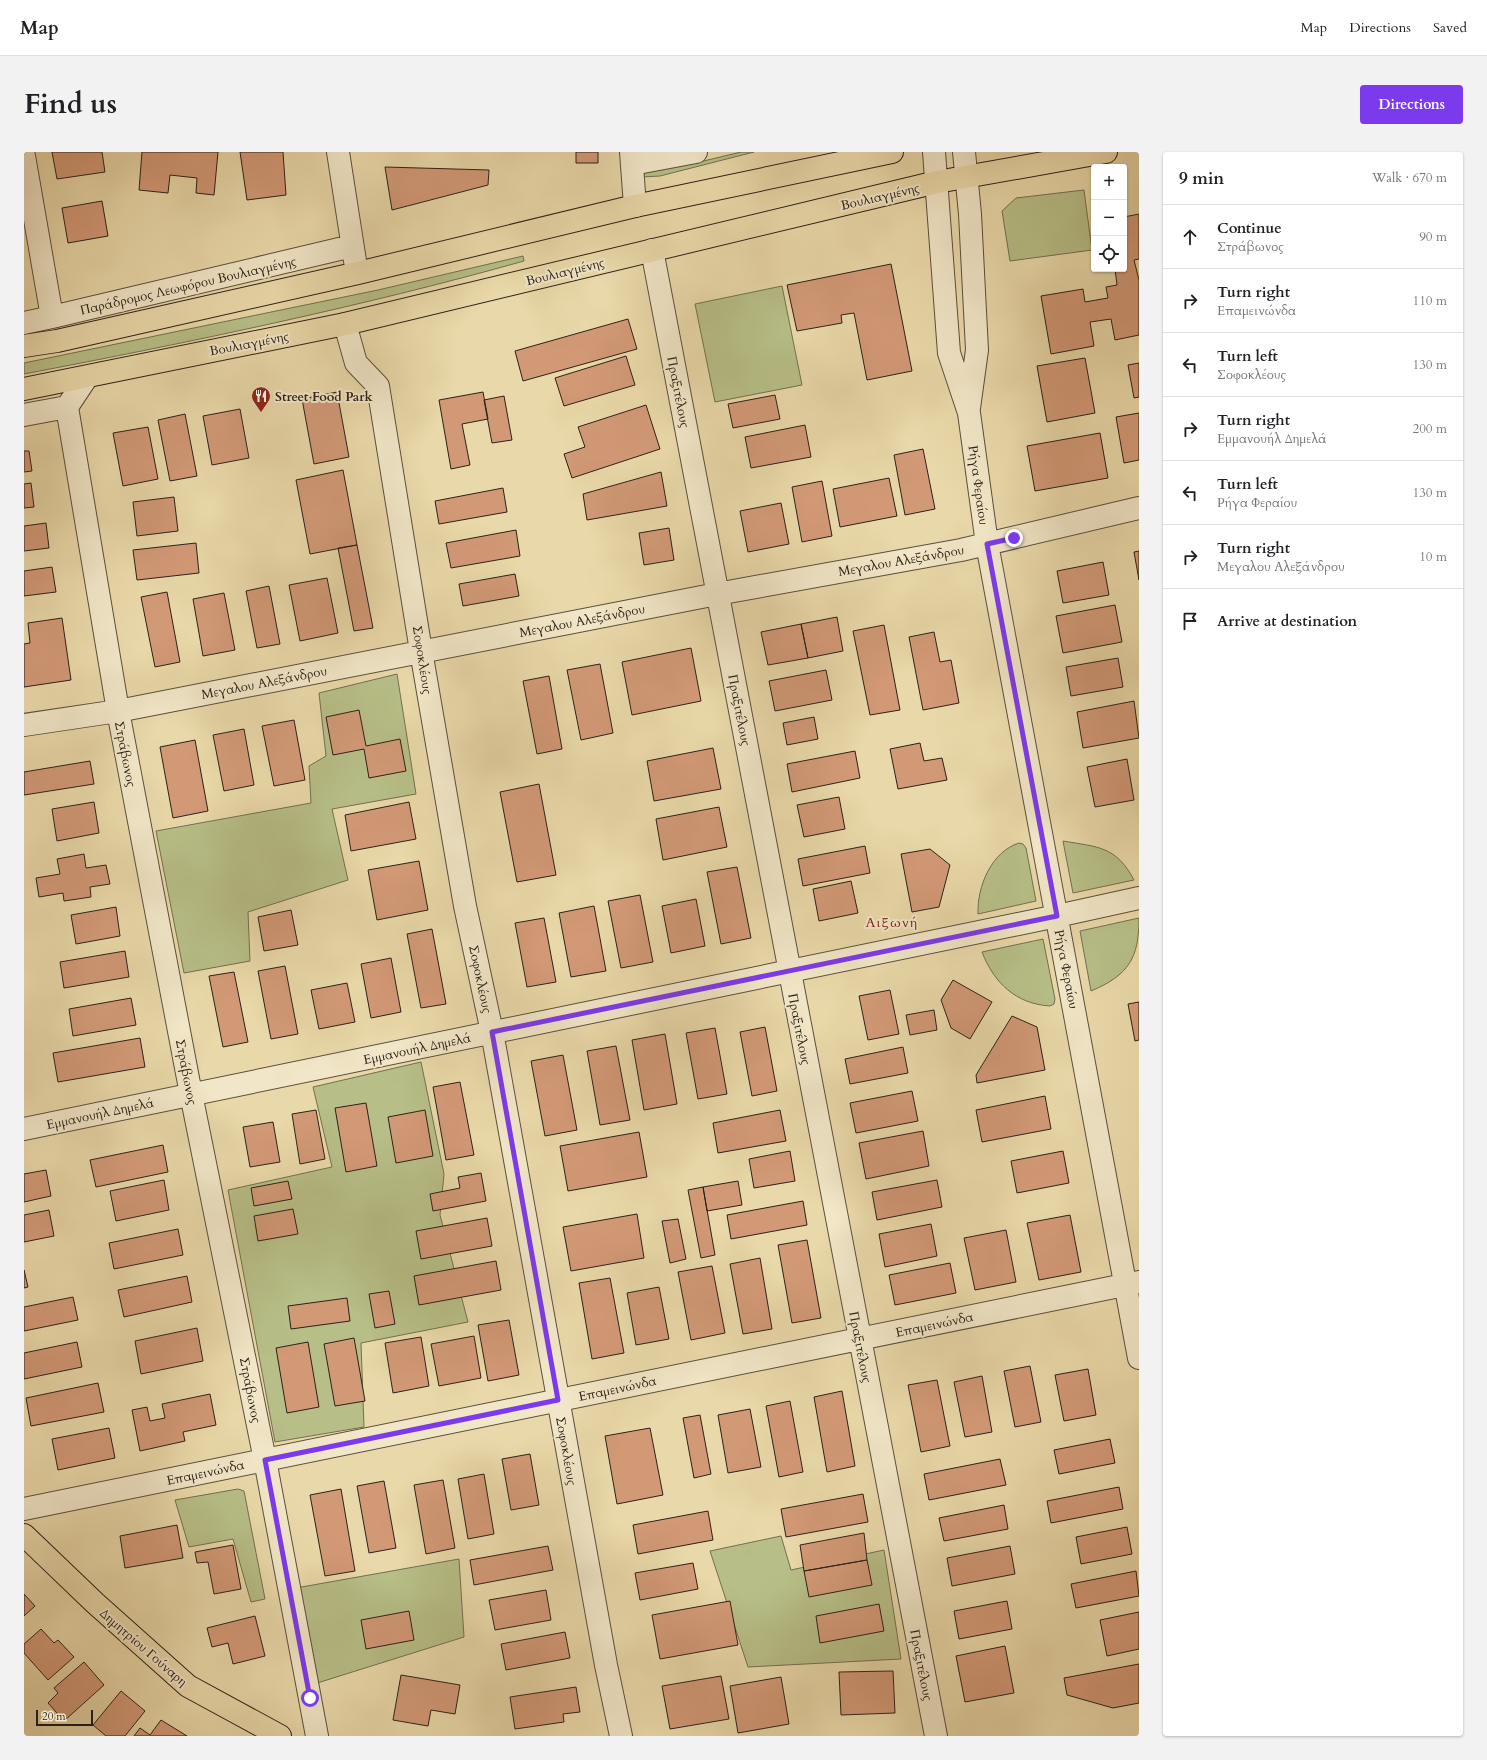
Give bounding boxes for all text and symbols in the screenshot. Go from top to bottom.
text: Map [20,15,59,41]
text: Map [1301,18,1327,37]
text: Directions [1349,18,1411,37]
text: Saved [1433,18,1467,37]
text: Find us [24,85,117,123]
button: Directions [1360,85,1463,124]
map controls [1091,164,1127,272]
button: + [1091,164,1127,200]
text: 9 min [1179,167,1224,190]
text: Walk · 670 m [1372,169,1447,187]
street label: Βουλιαγμένης [839,179,922,215]
button: − [1091,200,1127,236]
text: Continue [1217,218,1282,238]
icon: ahead [1179,226,1201,248]
text: 90 m [1419,228,1447,246]
button: locate [1091,236,1127,272]
text: Στράβωνος [1217,238,1284,256]
street label: Παράδρομος Λεωφόρου Βουλιαγμένης [78,252,298,320]
street label: Βουλιαγμένης [524,253,607,290]
text: Turn right [1217,282,1290,302]
icon: right [1179,290,1201,312]
text: 110 m [1413,292,1447,310]
text: Επαμεινώνδα [1217,302,1296,320]
street label: Βουλιαγμένης [208,327,291,360]
text: Turn left [1217,346,1278,366]
icon: left [1179,354,1201,376]
street label: Πραξιτέλους [662,355,694,430]
text: 130 m [1413,356,1447,374]
text: Σοφοκλέους [1217,366,1286,384]
restaurant icon: Street Food Park [250,385,272,413]
place label: Street Food Park [275,388,374,406]
text: Turn right [1217,410,1290,430]
icon: right [1179,418,1201,440]
text: 200 m [1413,420,1447,438]
text: Εμμανουήλ Δημελά [1217,430,1327,448]
street label: Ρήγα Φεραίου [964,444,993,526]
text: Turn left [1217,474,1278,494]
icon: left [1179,482,1201,504]
text: 130 m [1413,484,1447,502]
text: Ρήγα Φεραίου [1217,494,1297,512]
route end [1005,529,1023,547]
text: Turn right [1217,538,1290,558]
street label: Μεγαλου Αλεξάνδρου [837,541,966,581]
icon: right [1179,546,1201,568]
text: 10 m [1419,548,1447,566]
text: Μεγαλου Αλεξάνδρου [1217,558,1345,576]
street label: Μεγαλου Αλεξάνδρου [518,600,647,642]
icon: arrive [1179,610,1201,632]
text: Arrive at destination [1217,611,1357,631]
street label: Σοφοκλέους [408,625,436,696]
street label: Μεγαλου Αλεξάνδρου [200,662,329,704]
street label: Πραξιτέλους [723,673,755,748]
street label: Στράβωνος [110,720,140,789]
district label: Αιξωνή [865,913,919,932]
street label: Ρήγα Φεραίου [1050,928,1083,1011]
street label: Σοφοκλέους [464,943,496,1015]
street label: Πραξιτέλους [783,992,815,1067]
street label: Εμμανουήλ Δημελά [362,1029,473,1069]
street label: Στράβωνος [171,1038,201,1107]
street label: Εμμανουήλ Δημελά [45,1094,156,1134]
street label: Επαμεινώνδα [894,1308,975,1342]
street label: Πραξιτέλους [844,1310,876,1385]
street label: Στράβωνος [235,1356,265,1425]
street label: Επαμεινώνδα [577,1372,658,1406]
street label: Σοφοκλέους [551,1416,581,1487]
street label: Επαμεινώνδα [165,1456,246,1490]
street label: Δημητρίου Γούναρη [96,1605,191,1691]
street label: Πραξιτέλους [905,1628,937,1703]
route start [301,1689,319,1707]
scale bar [36,1708,93,1727]
text: 20 m [42,1709,66,1724]

